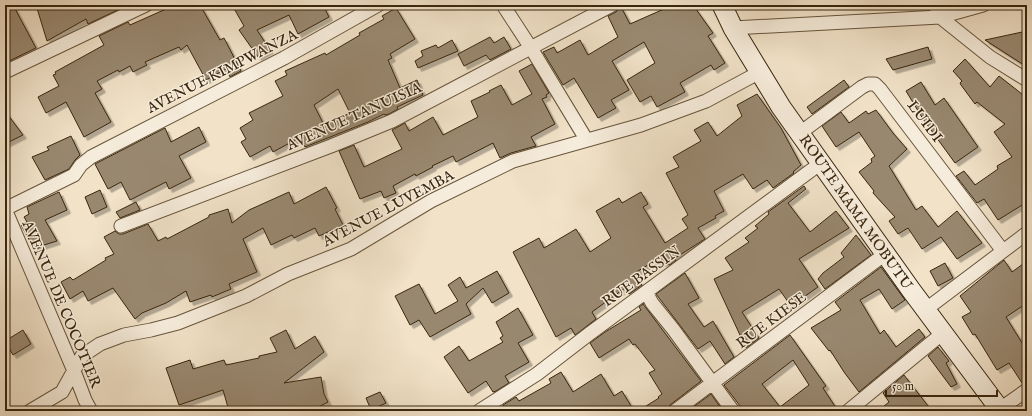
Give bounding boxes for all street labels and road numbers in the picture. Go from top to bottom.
street label: AVENUE KIMPWANZA [143,25,301,118]
street label: AVENUE TANUISIA [283,78,426,155]
street label: LUIDI [903,97,947,147]
street label: ROUTE MAMA MOBUTU [795,131,917,294]
street label: AVENUE LUVEMBA [318,165,458,252]
street label: AVENUE DE COCOTIER [17,217,106,391]
street label: RUE BASSIN [598,242,684,311]
street label: RUE KIESE [732,288,810,353]

